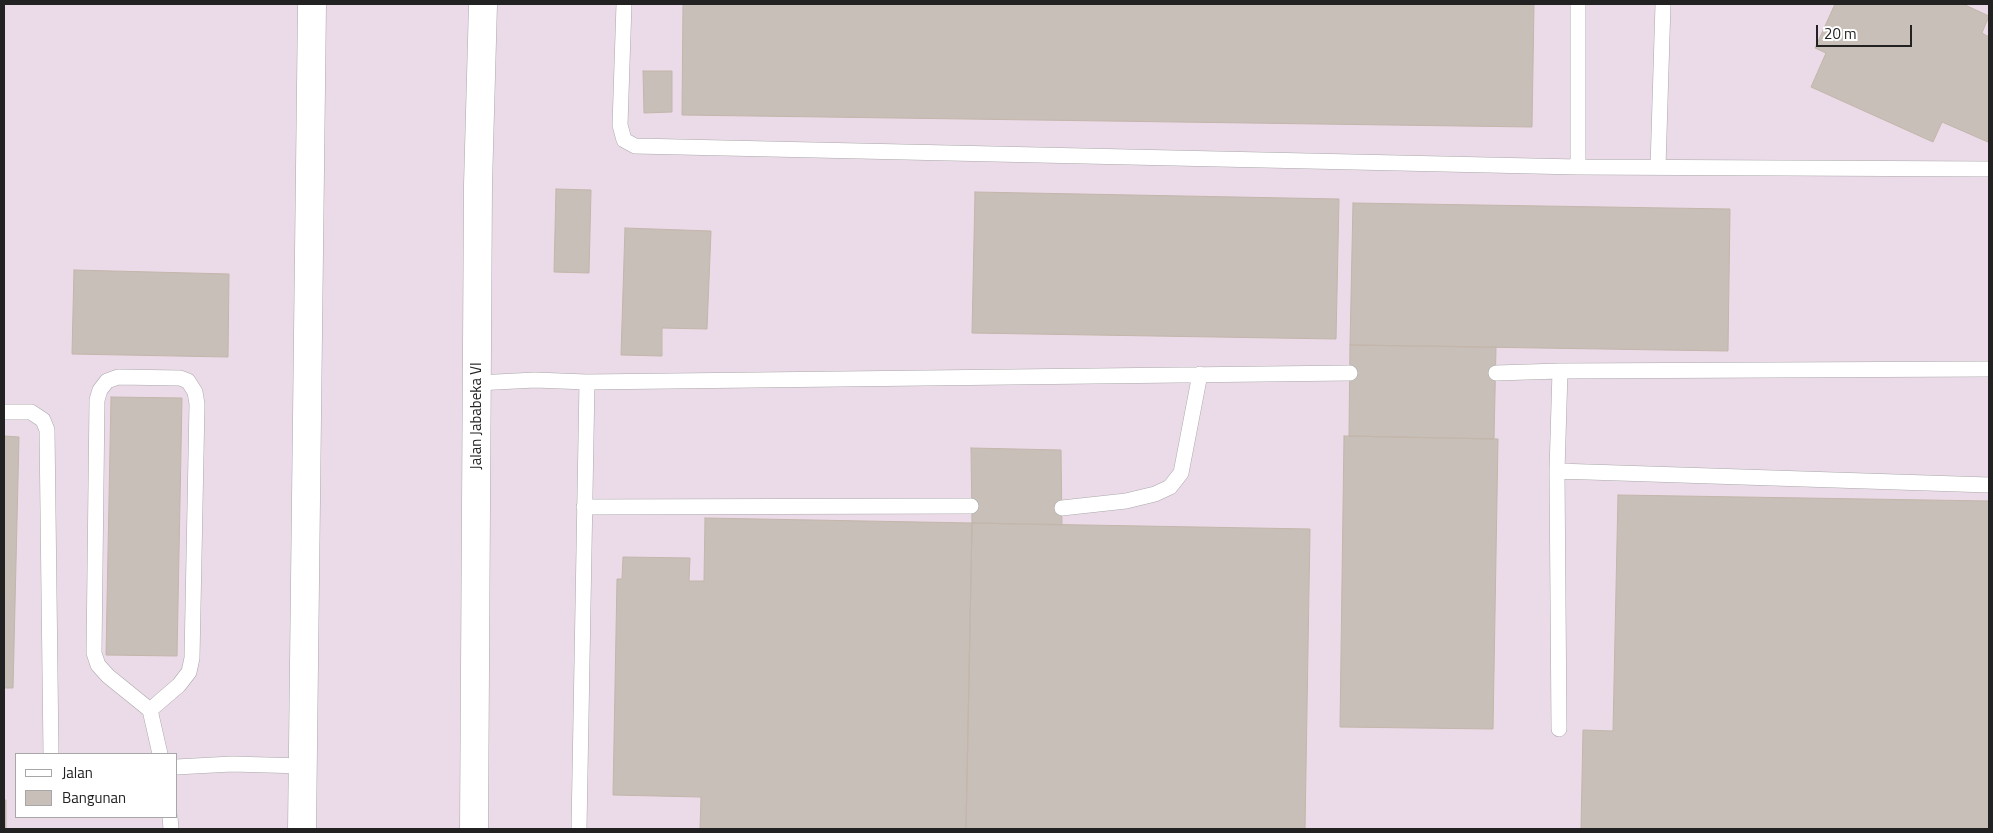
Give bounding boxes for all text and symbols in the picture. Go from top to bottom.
scale bar [1818,15,1914,47]
text: 20 m [1824,22,1857,45]
street label: Jalan Jababeka VI [468,362,486,470]
legend [15,753,178,818]
text: Jalan [62,761,93,784]
text: Bangunan [62,786,126,809]

